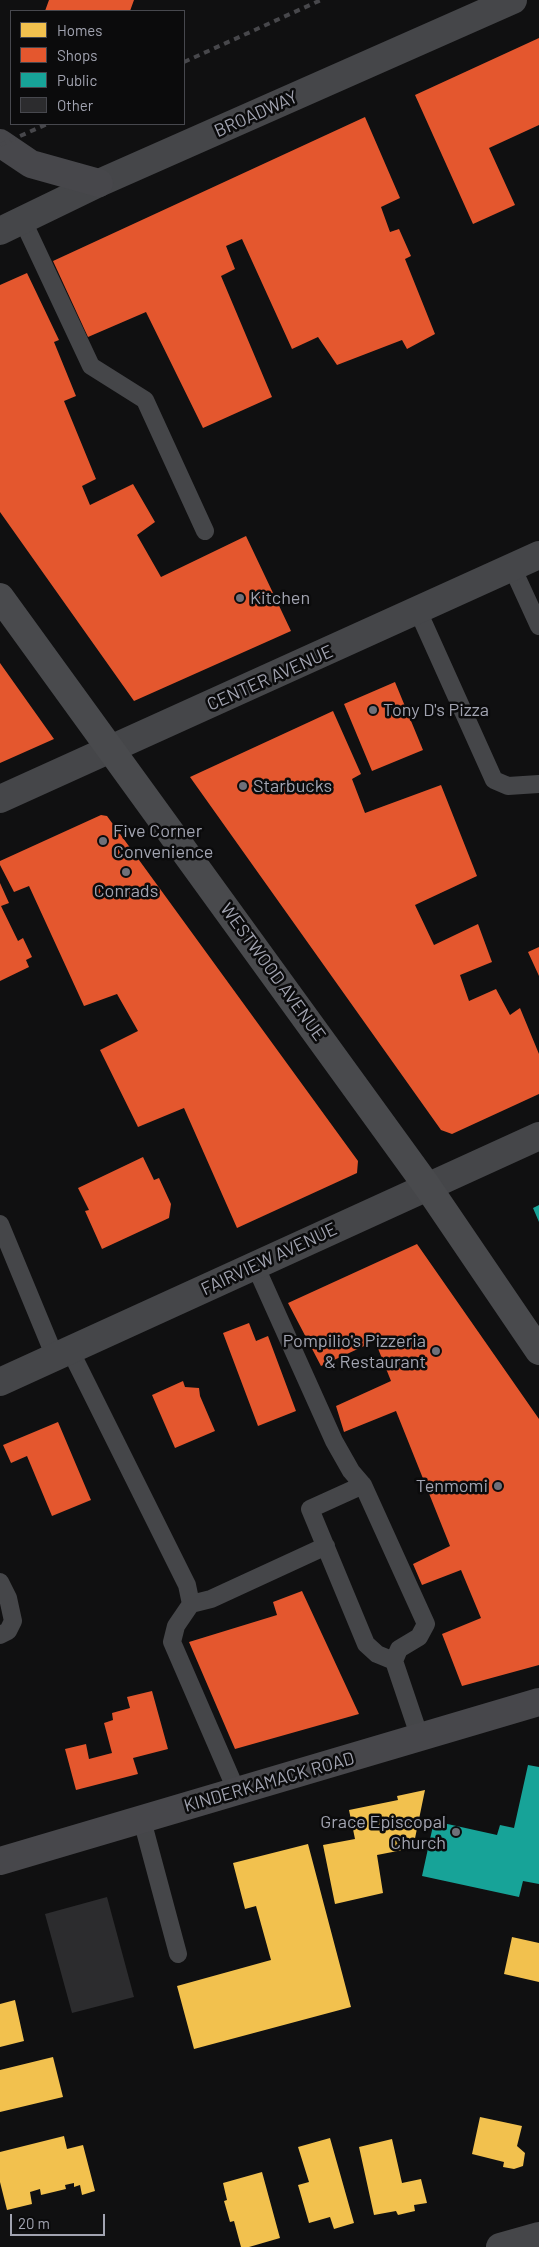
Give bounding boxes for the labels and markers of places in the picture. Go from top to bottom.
place label: Kitchen [250,587,310,609]
marker: Kitchen [234,592,246,604]
place label: Tony D's Pizza [383,699,489,721]
marker: Tony D's Pizza [367,704,379,716]
place label: Starbucks [253,775,332,797]
marker: Starbucks [237,780,249,792]
place label: Five Corner Convenience [113,820,213,862]
marker: Five Corner Convenience [97,835,109,847]
marker: Conrads [120,866,132,878]
place label: Conrads [94,880,158,902]
place label: Pompilio's Pizzeria & Restaurant [283,1330,426,1372]
marker: Pompilio's Pizzeria & Restaurant [430,1345,442,1357]
place label: Tenmomi [416,1475,488,1497]
marker: Tenmomi [492,1480,504,1492]
place label: Grace Episcopal Church [320,1811,446,1854]
marker: Grace Episcopal Church [450,1826,462,1838]

